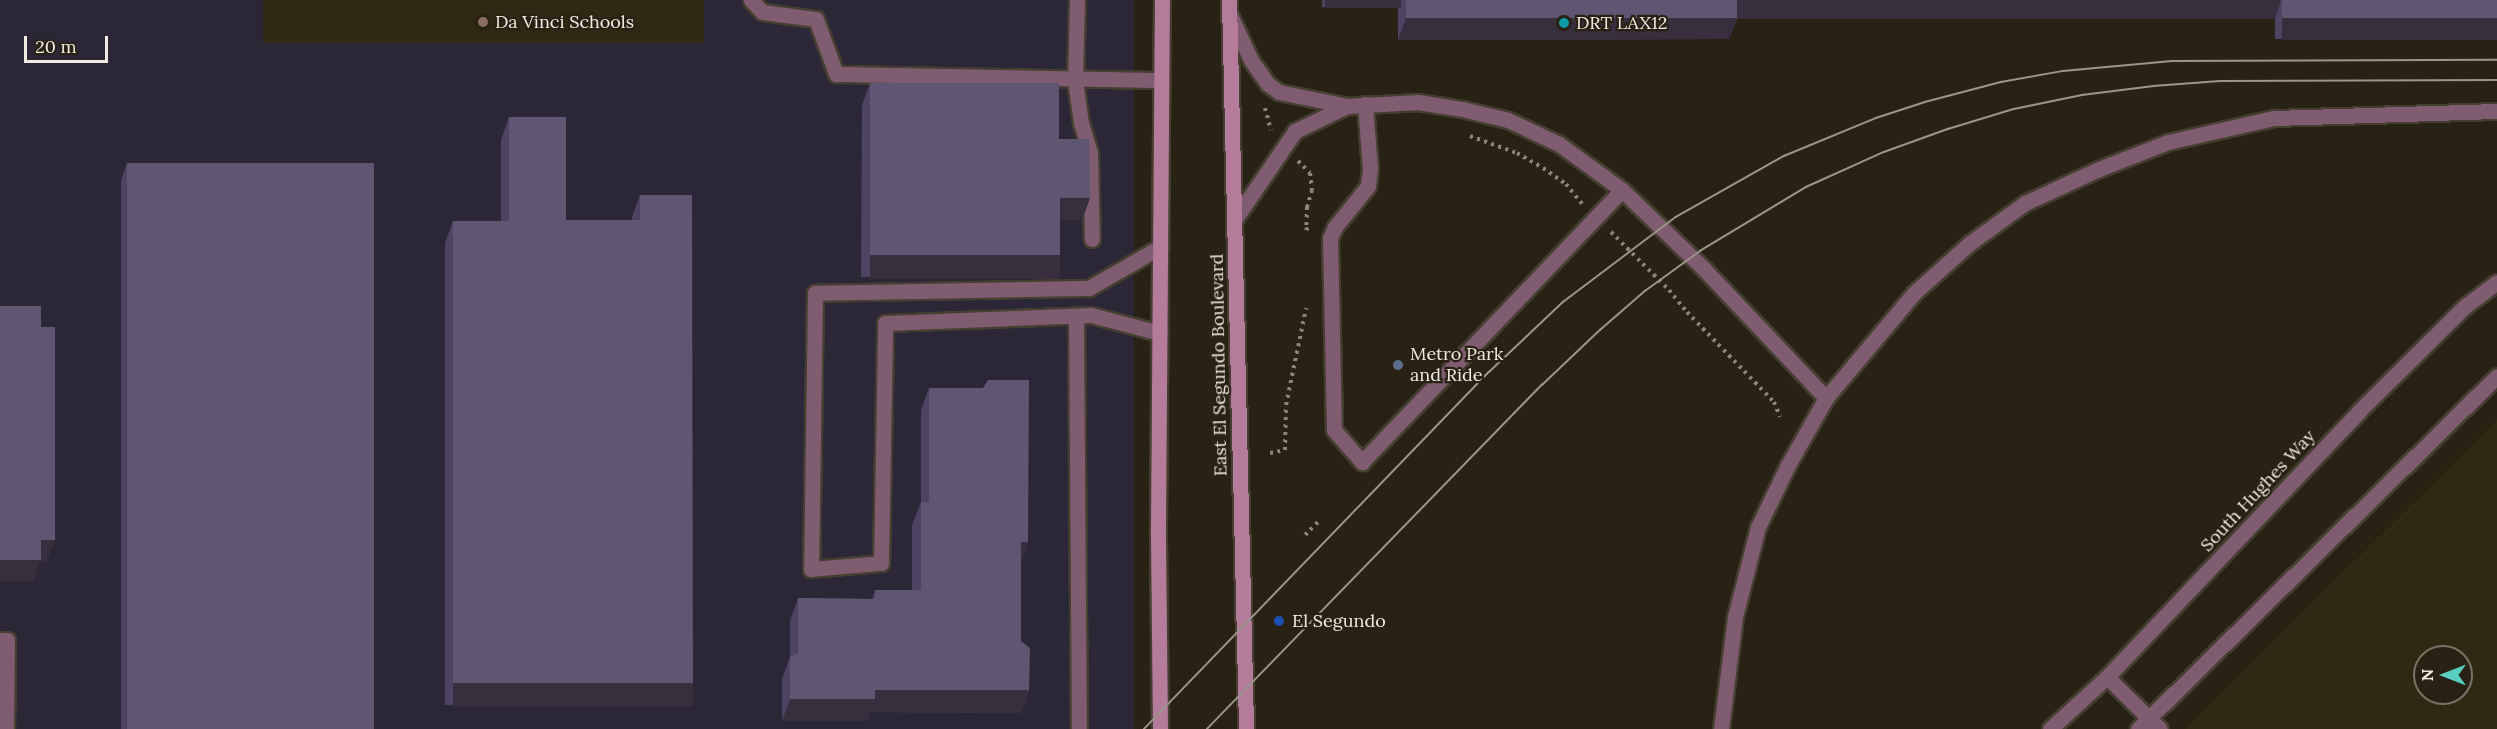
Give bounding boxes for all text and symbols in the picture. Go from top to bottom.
place label: Da Vinci Schools [495,11,634,33]
place label: DRT LAX12 [1576,12,1667,34]
marker: Da Vinci Schools [476,15,490,29]
marker: DRT LAX12 [1557,16,1571,30]
scale bar [27,24,111,62]
text: 20 m [35,35,77,58]
street label: East El Segundo Boulevard [1206,254,1232,476]
place label: Metro Park and Ride [1410,344,1503,386]
marker: Metro Park and Ride [1391,358,1405,372]
street label: South Hughes Way [2196,426,2320,556]
place label: El Segundo [1292,610,1386,632]
marker: El Segundo [1270,612,1288,630]
north arrow [2413,645,2473,705]
text: N [2417,669,2437,681]

